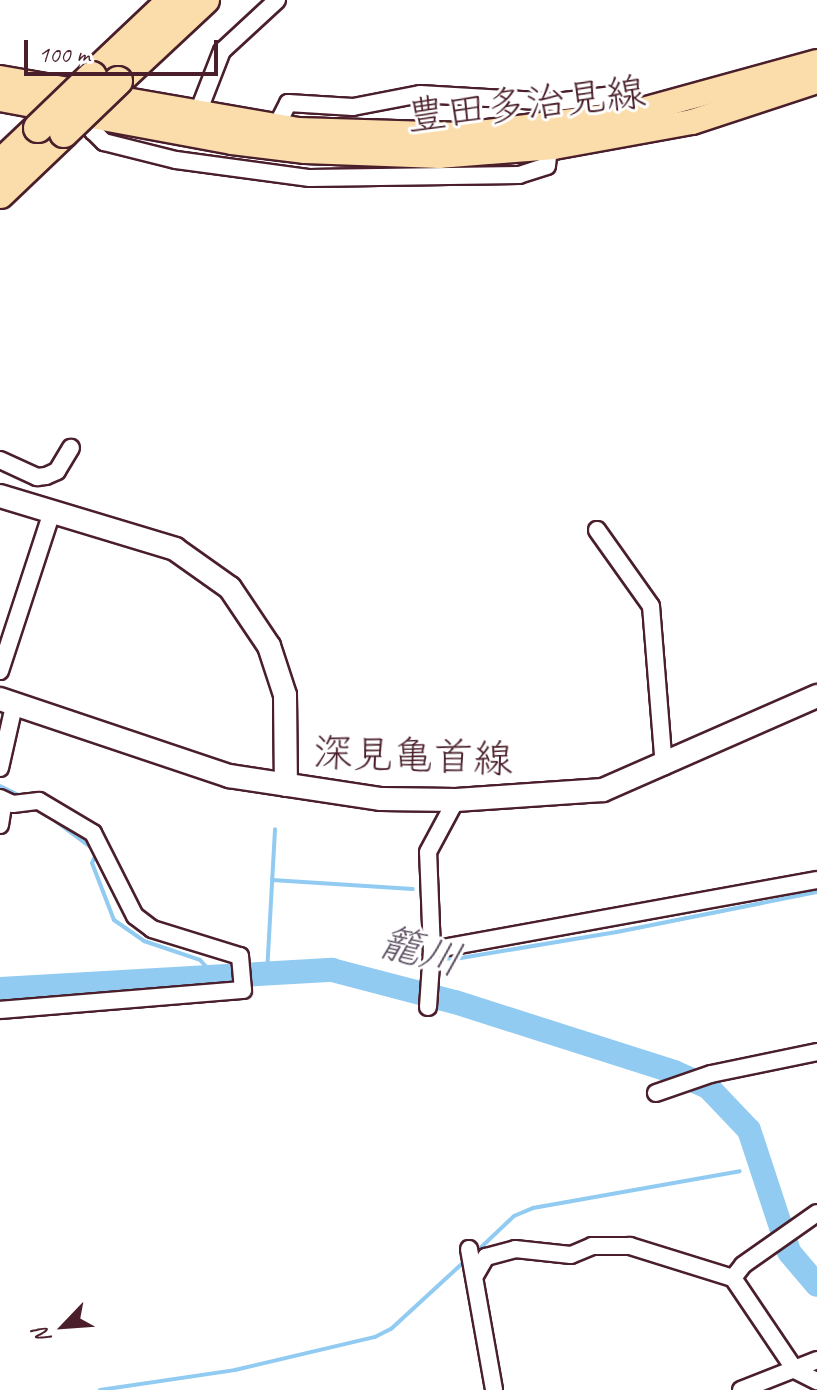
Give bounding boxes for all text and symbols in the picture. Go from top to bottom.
scale bar [28,24,222,74]
text: 100 m [38,39,90,69]
street label: 豊田多治見線 [404,68,648,140]
street label: 深見亀首線 [312,729,514,783]
water label: 籠川 [373,917,467,987]
north arrow [24,1286,104,1366]
text: N [27,1324,58,1348]

